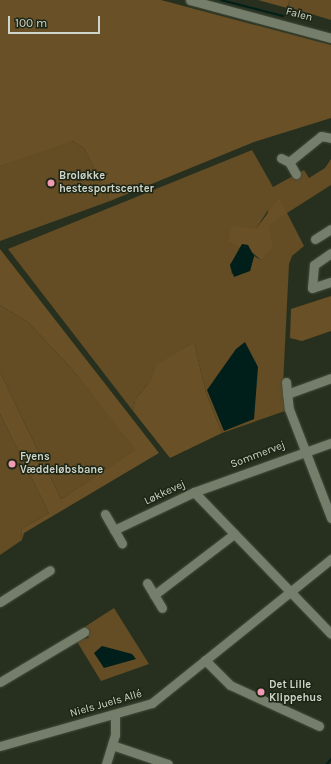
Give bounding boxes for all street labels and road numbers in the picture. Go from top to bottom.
street label: Falen [284,5,314,25]
street label: Sommervej [229,439,287,471]
street label: Løkkevej [142,478,188,508]
street label: Niels Juels Allé [68,687,144,721]

